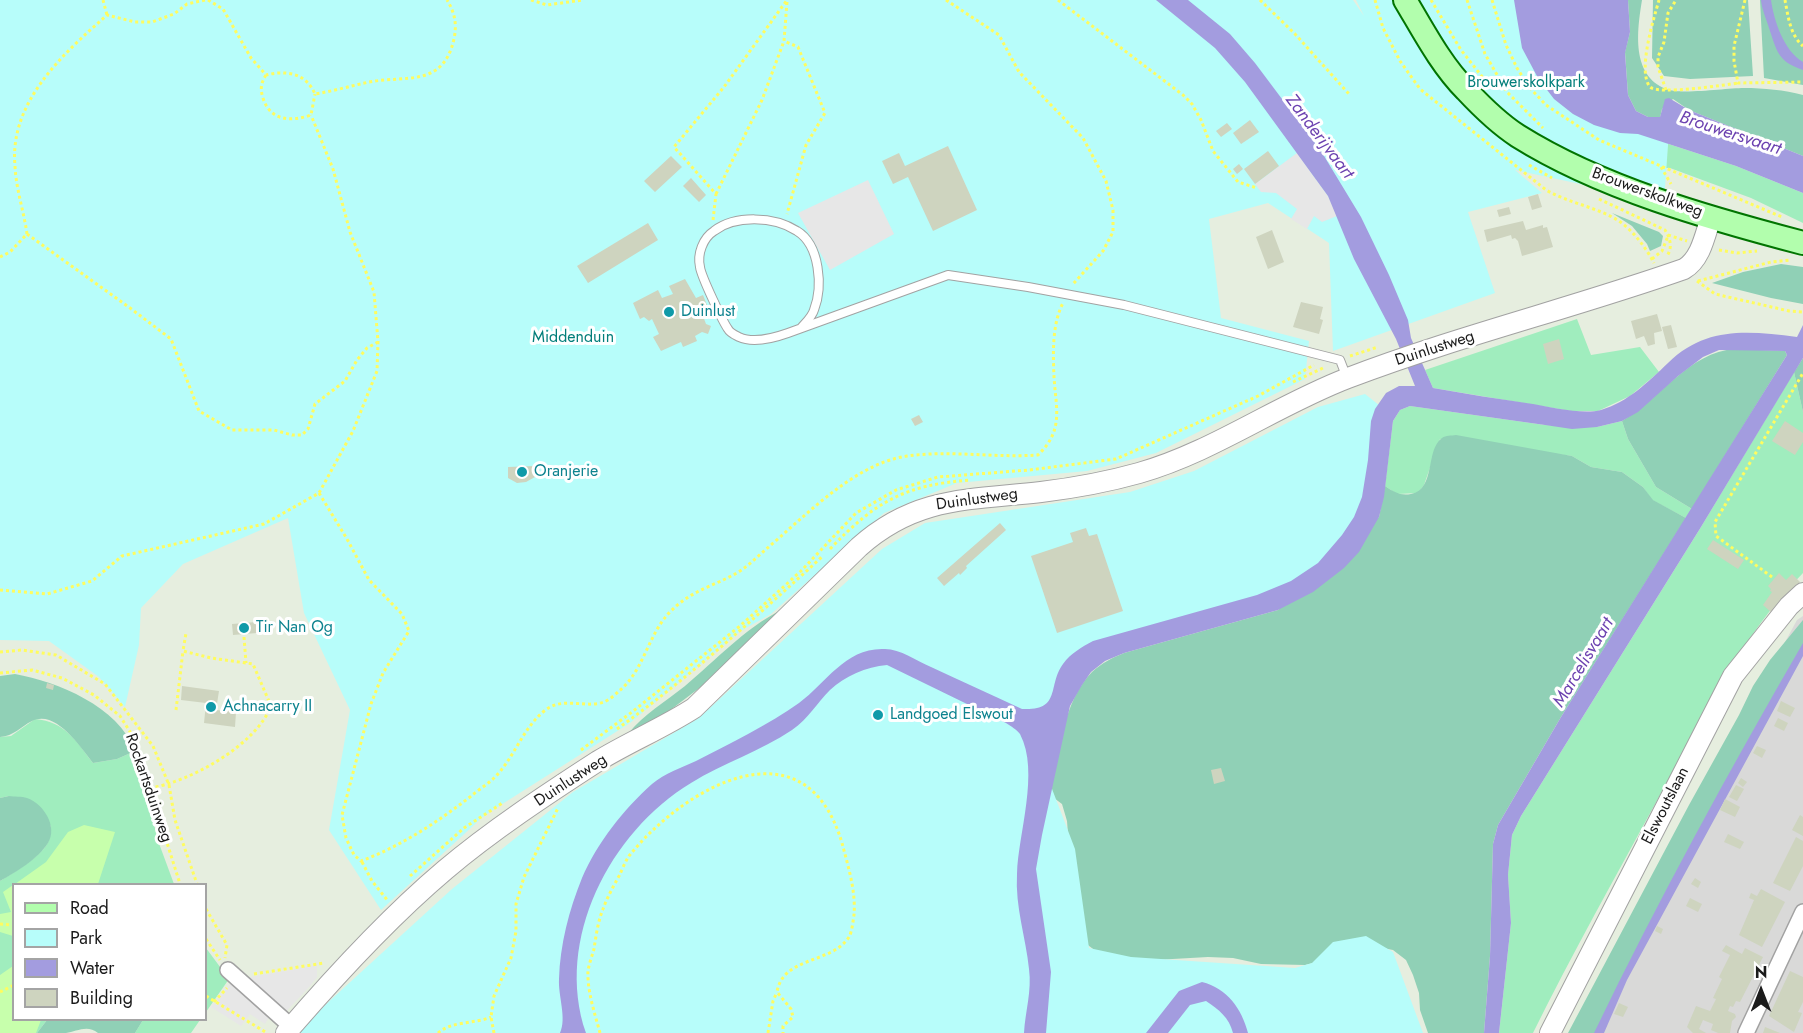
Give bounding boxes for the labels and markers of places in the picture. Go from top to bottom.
place label: Duinlust [681,302,735,322]
marker: Duinlust [662,305,676,319]
place label: Oranjerie [534,462,598,482]
marker: Oranjerie [515,465,529,479]
place label: Tir Nan Og [256,618,333,638]
marker: Tir Nan Og [237,621,251,635]
place label: Achnacarry II [223,697,312,717]
marker: Achnacarry II [204,700,218,714]
place label: Landgoed Elswout [890,705,1013,725]
marker: Landgoed Elswout [871,708,885,722]

